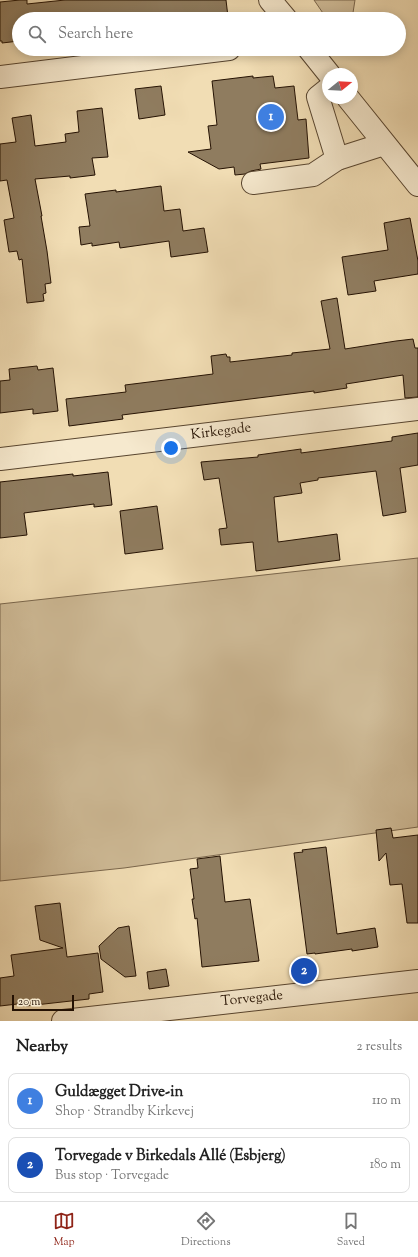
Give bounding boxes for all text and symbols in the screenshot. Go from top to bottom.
search box [12,12,406,56]
icon: search [26,23,48,45]
text: Search here [58,24,133,45]
north arrow [322,68,358,104]
pin: 1 [258,102,284,132]
street label: Kirkegade [190,418,252,446]
your location [161,438,181,458]
pin: 2 [291,956,317,986]
street label: Torvegade [220,986,284,1012]
scale bar [12,993,74,1012]
text: 20 m [18,994,40,1010]
text: Nearby [16,1035,68,1059]
text: 2 results [357,1038,402,1056]
text: Guldægget Drive-in [55,1082,183,1103]
text: 1 [28,1092,32,1110]
text: 110 m [372,1092,401,1110]
text: Shop · Strandby Kirkevej [55,1103,194,1121]
text: Torvegade v Birkedals Allé (Esbjerg) [55,1146,286,1167]
text: 2 [27,1156,33,1174]
text: 180 m [370,1156,401,1174]
text: Bus stop · Torvegade [55,1167,169,1185]
tab: Map [53,1210,75,1250]
tab: Directions [181,1210,231,1250]
tab: Saved [337,1210,365,1250]

